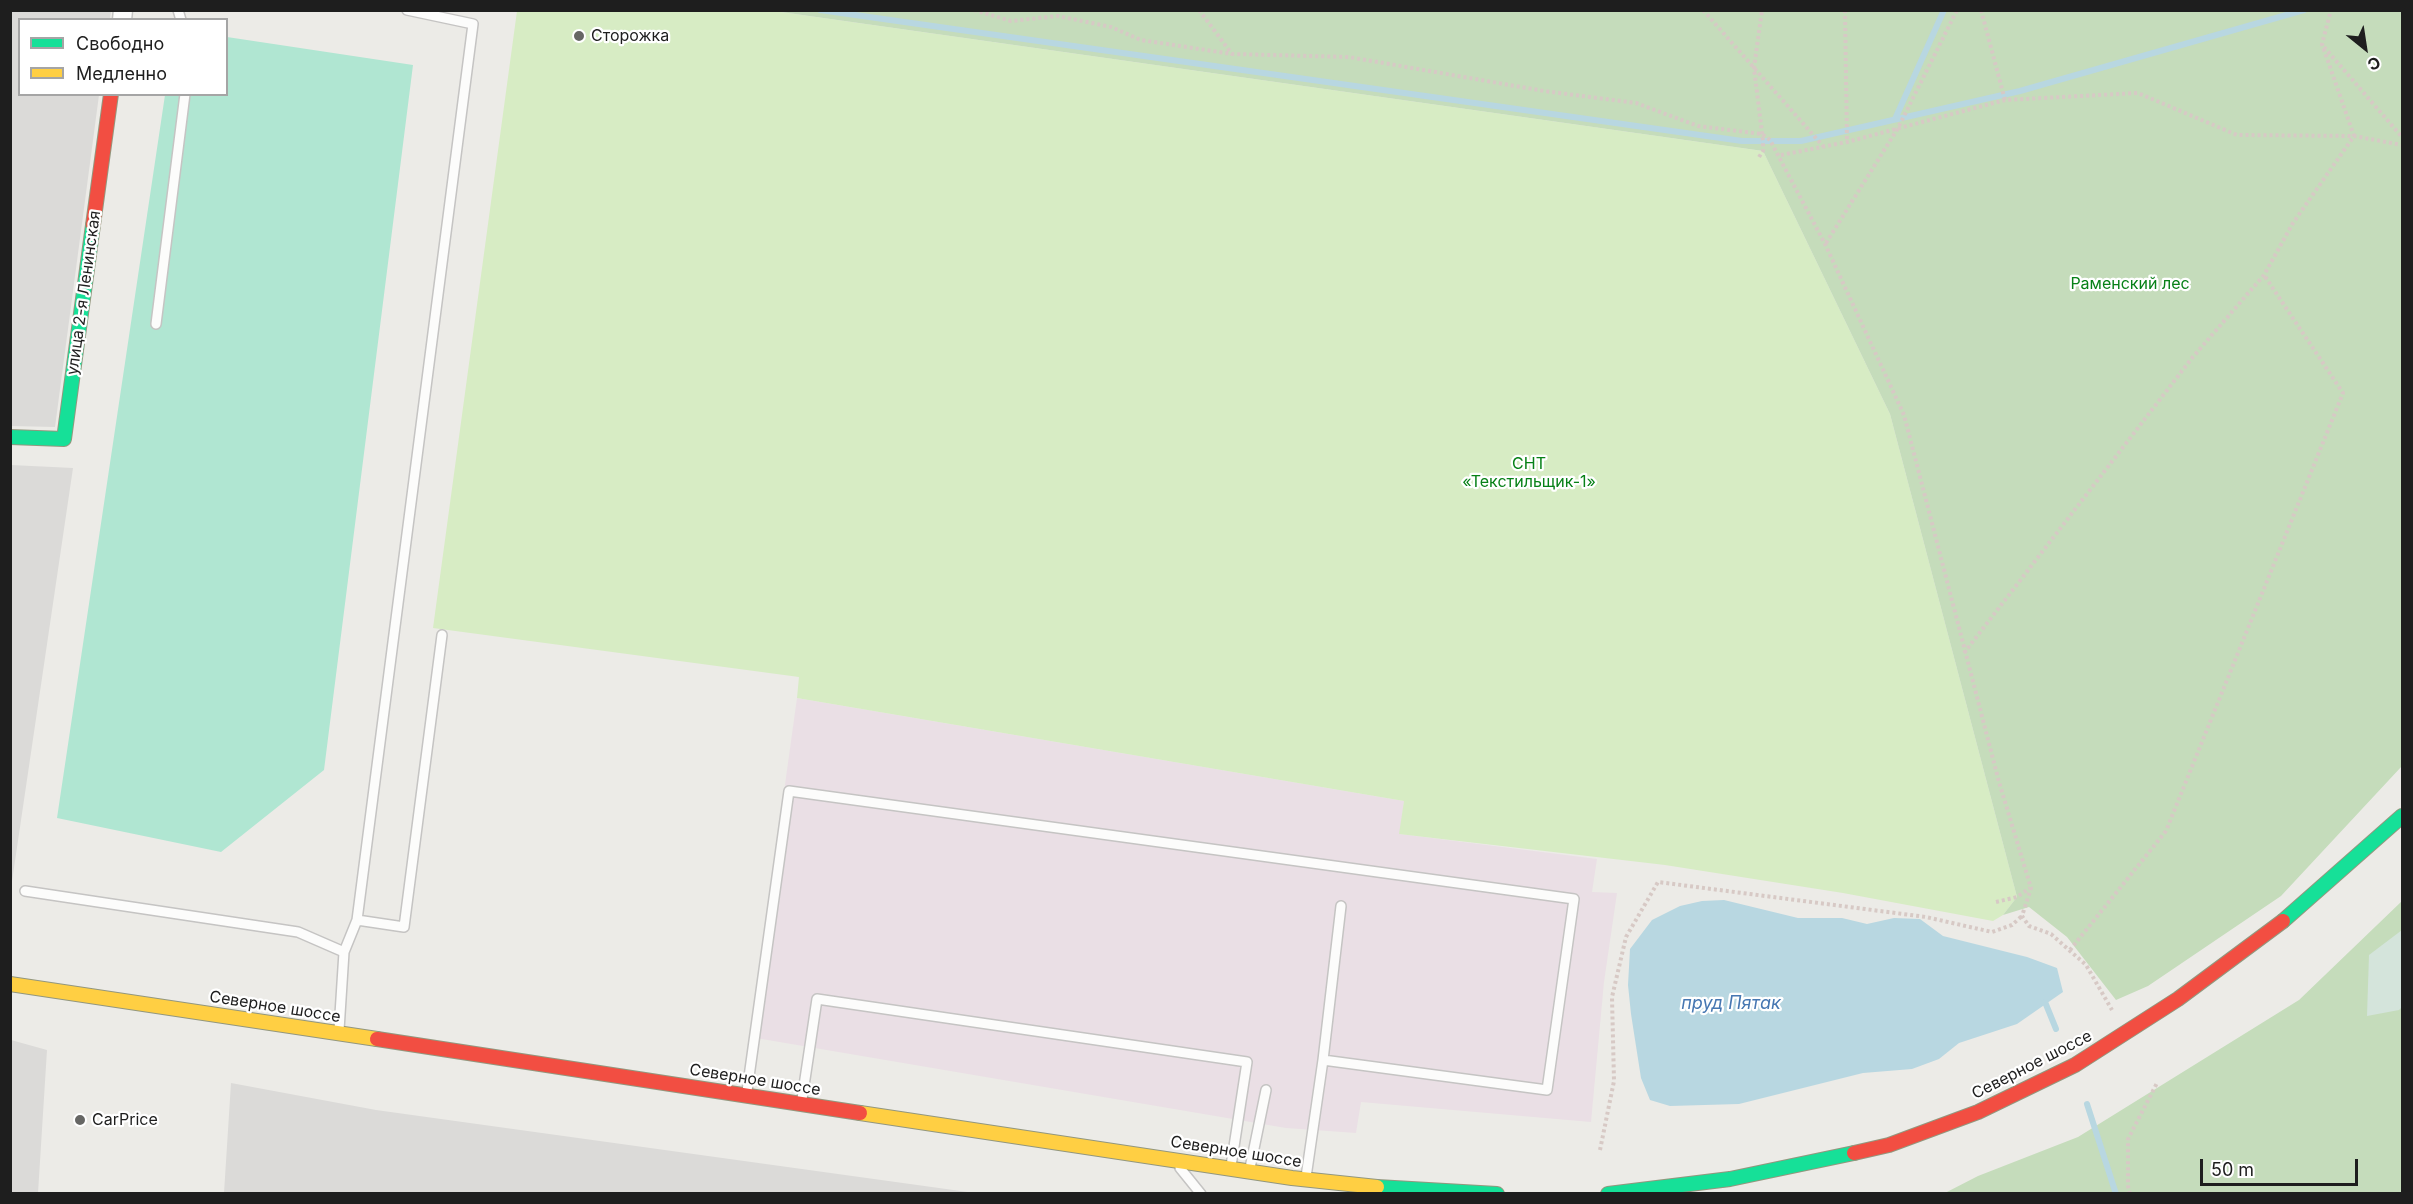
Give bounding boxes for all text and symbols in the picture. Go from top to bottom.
legend [18,18,228,96]
north arrow [2335,18,2395,78]
place label: Сторожка [591,26,669,46]
marker: Сторожка [572,29,586,43]
text: Свободно [76,33,164,54]
text: С [2364,52,2384,75]
text: Медленно [76,63,167,84]
street label: улица 2-я Ленинская [63,210,105,376]
park label: Раменский лес [2070,274,2190,294]
park label: СНТ «Текстильщик-1» [1462,454,1596,492]
street label: Северное шоссе [208,987,342,1027]
water label: пруд Пятак [1681,993,1781,1015]
street label: Северное шоссе [1969,1026,2095,1104]
street label: Северное шоссе [688,1060,822,1100]
place label: CarPrice [92,1110,158,1130]
marker: CarPrice [73,1113,87,1127]
street label: Северное шоссе [1169,1132,1303,1172]
scale bar [2203,1147,2360,1185]
text: 50 m [2211,1159,2254,1180]

